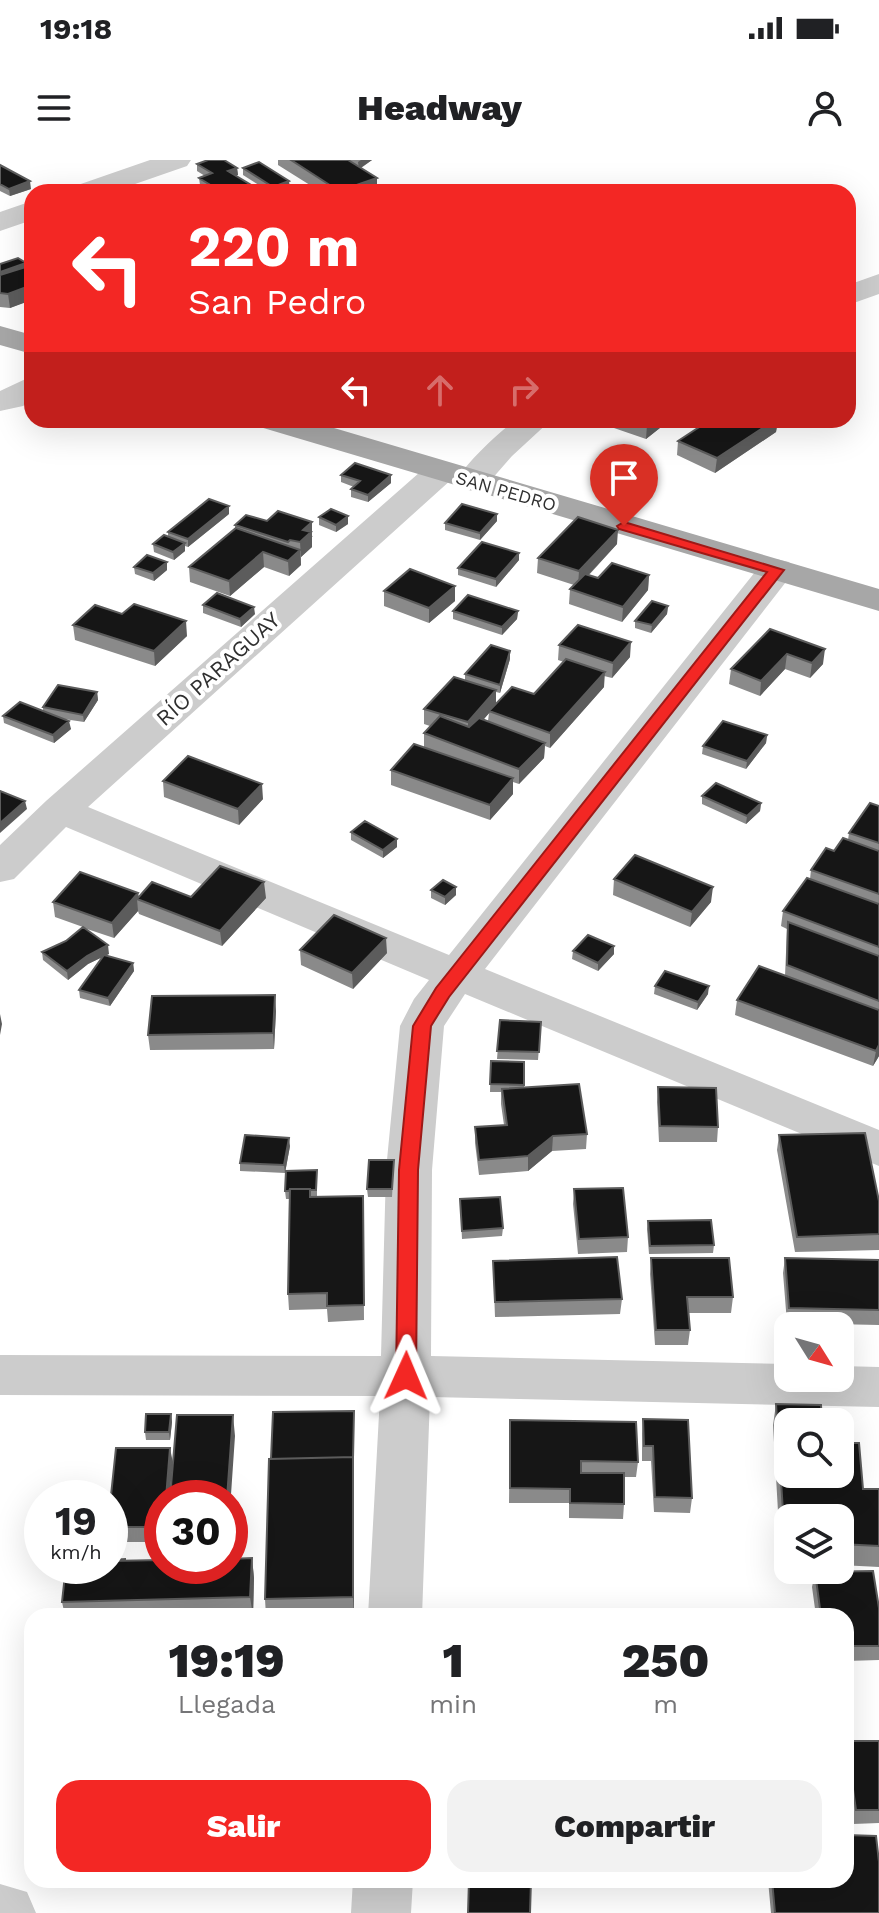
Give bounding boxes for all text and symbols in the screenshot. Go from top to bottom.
text: 19:18 [40,11,112,46]
icon: menu [32,86,76,130]
icon: person [803,86,847,130]
text: Headway [357,87,522,129]
text: 220 m [188,214,360,280]
icon: left [56,216,160,320]
text: San Pedro [188,281,366,323]
icon: left [334,368,378,412]
icon: ahead [418,368,462,412]
icon: right [502,368,546,412]
pin [590,444,658,526]
icon: arrive [602,456,646,500]
street label: SAN PEDRO [453,467,559,515]
street label: RÍO PARAGUAY [151,607,285,731]
north arrow [774,1312,854,1392]
map controls [774,1312,854,1584]
position arrow [364,1334,448,1418]
button: search [774,1408,854,1488]
speed limit sign: 30 [144,1480,248,1584]
text: 19 [55,1498,97,1545]
button: layers [774,1504,854,1584]
text: km/h [50,1540,102,1564]
text: 19:19 [168,1632,285,1689]
text: 1 [443,1632,464,1689]
text: 250 [622,1632,710,1689]
text: Llegada [178,1689,276,1719]
text: min [429,1689,477,1719]
text: m [653,1689,678,1719]
button: Salir [56,1780,431,1872]
button: Compartir [447,1780,822,1872]

